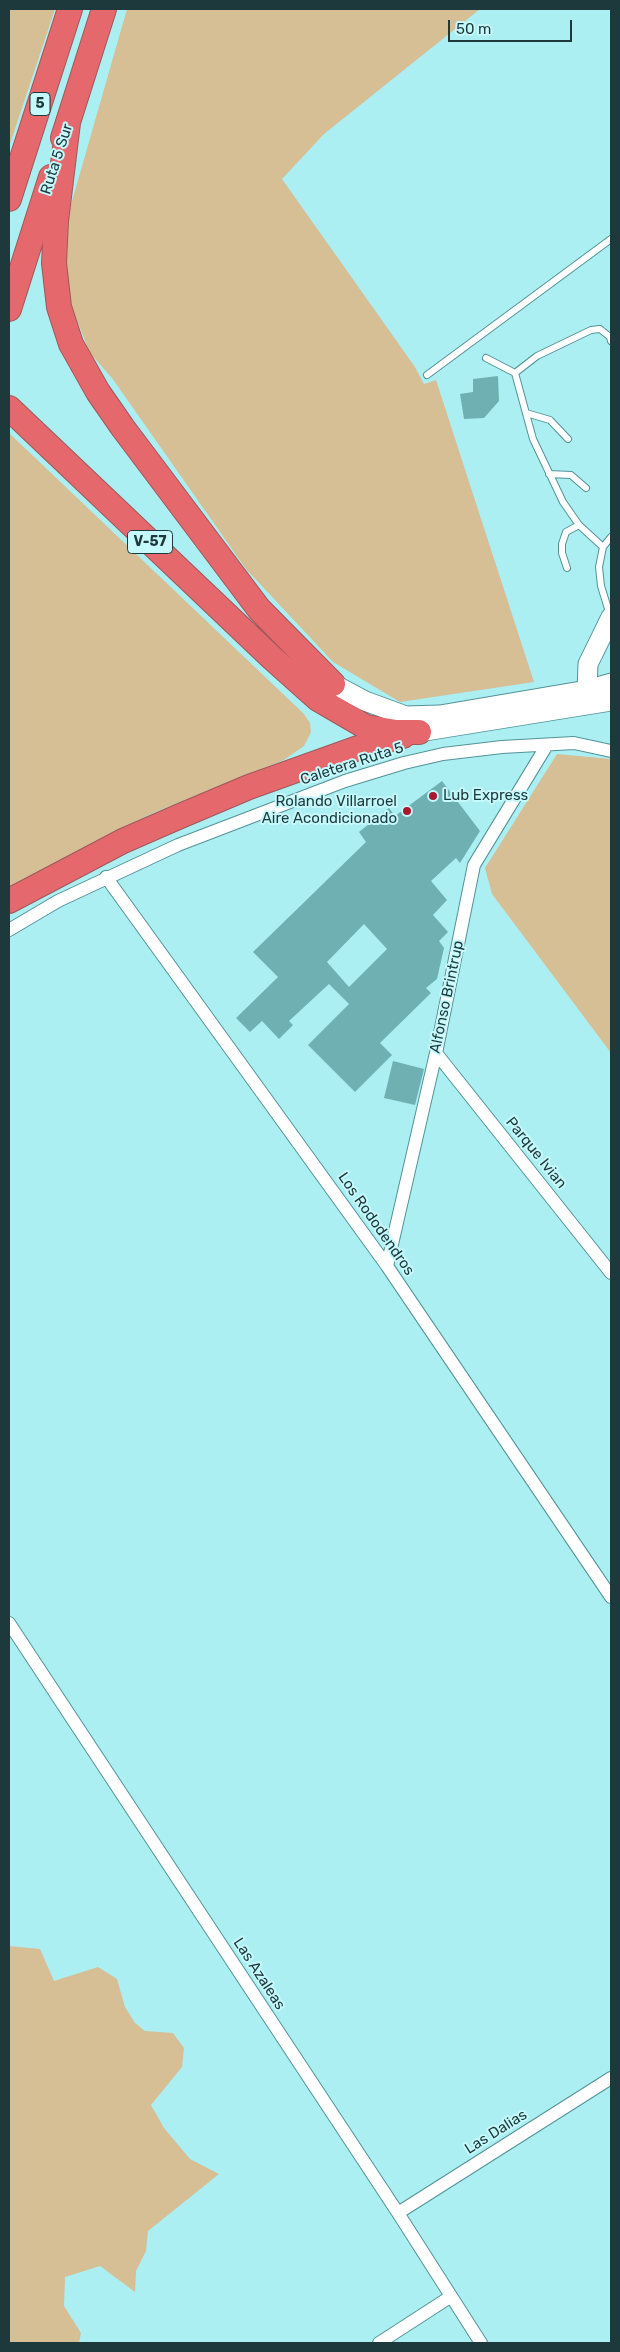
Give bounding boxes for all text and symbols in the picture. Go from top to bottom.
scale bar [450,10,574,42]
text: 50 m [456,20,491,38]
road number: 5 [30,92,50,116]
street label: Ruta 5 Sur [37,121,77,197]
road number: V-57 [128,530,172,554]
street label: Caletera Ruta 5 [298,739,406,789]
place label: Lub Express [443,787,528,805]
marker: Lub Express [427,790,439,802]
place label: Rolando Villarroel Aire Acondicionado [262,793,397,828]
marker: Rolando Villarroel Aire Acondicionado [401,805,413,817]
street label: Alfonso Brintrup [426,939,468,1055]
street label: Parque Ivian [502,1114,570,1192]
street label: Los Rododendros [334,1169,418,1279]
street label: Las Azaleas [229,1935,289,2013]
street label: Las Dalias [462,2106,530,2158]

